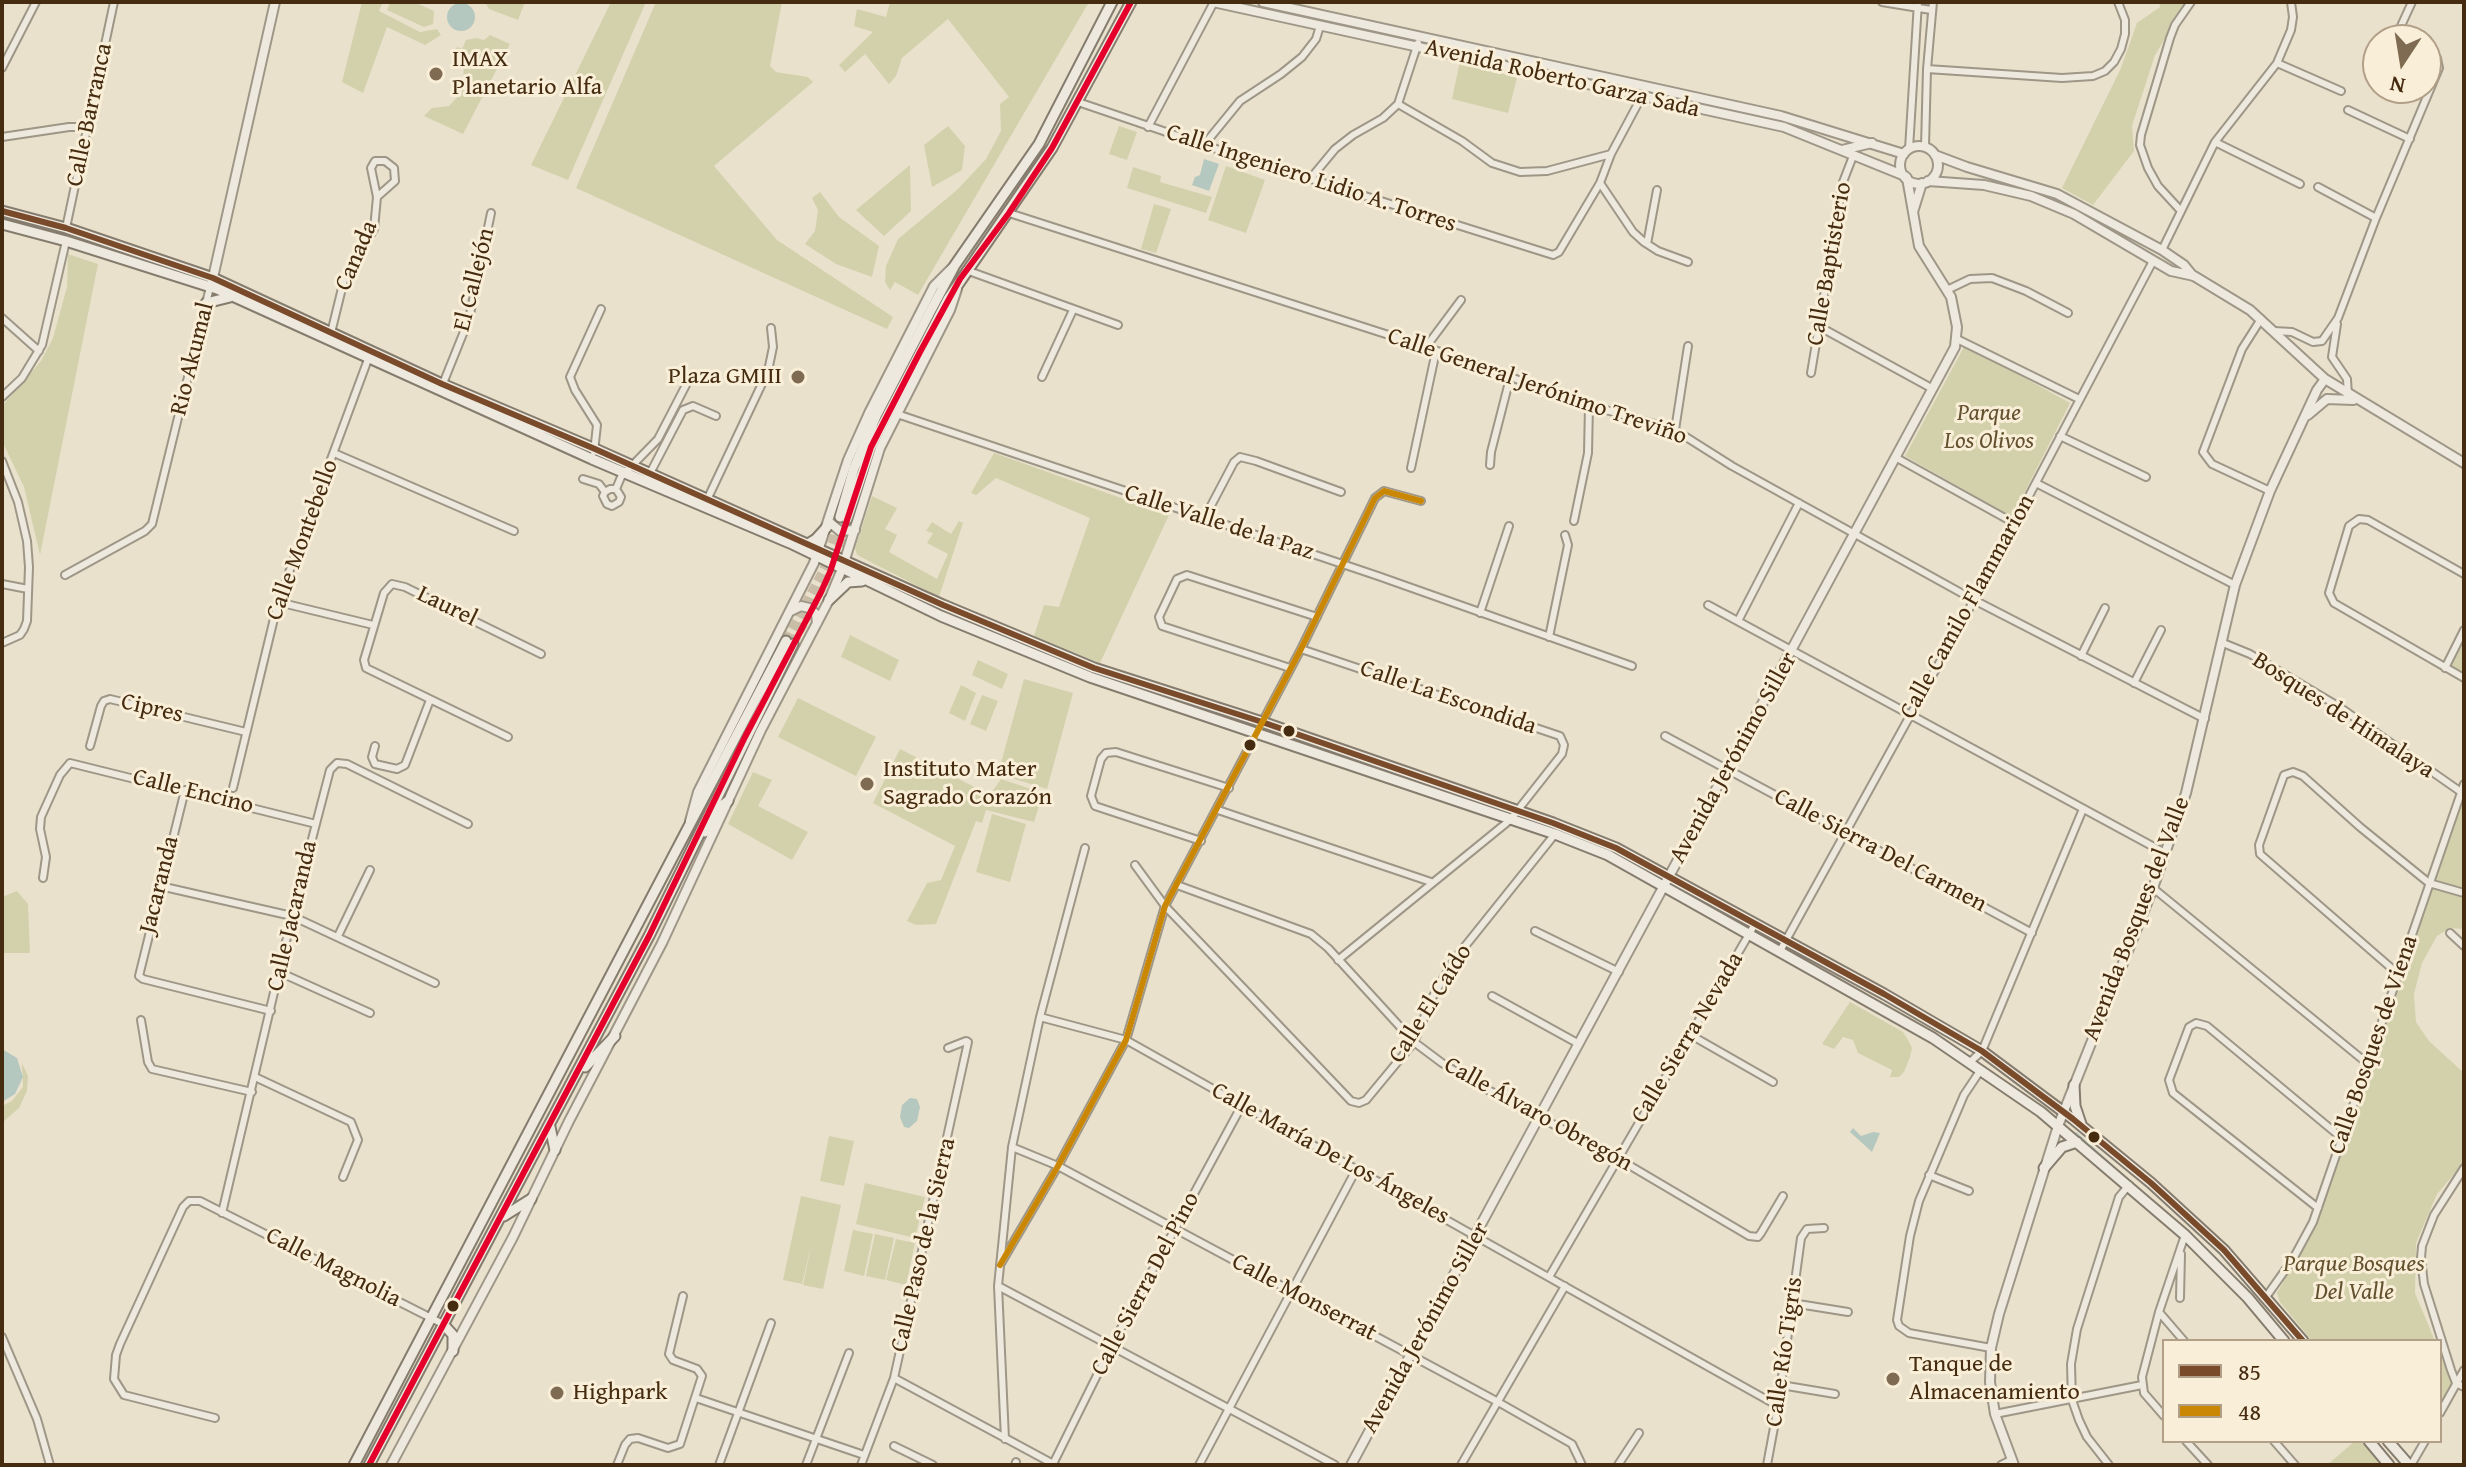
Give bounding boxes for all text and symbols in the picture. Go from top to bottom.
north arrow [2362,24,2442,104]
street label: Avenida Roberto Garza Sada [1422,33,1702,125]
street label: Calle Barranca [61,41,119,189]
place label: IMAX Planetario Alfa [452,46,602,102]
marker: IMAX Planetario Alfa [427,65,445,83]
text: N [2387,68,2408,103]
street label: Calle Ingeniero Lidio A. Torres [1162,118,1460,240]
street label: Calle Baptisterio [1801,180,1859,348]
street label: Canada [329,217,385,295]
street label: El Callejón [448,225,502,335]
street label: Rio Akumal [165,299,221,419]
street label: Calle General Jerónimo Treviño [1384,322,1690,452]
place label: Plaza GMIII [668,363,782,391]
marker: Plaza GMIII [789,368,807,386]
park label: Parque Los Olivos [1944,400,2034,456]
street label: Calle Montebello [261,456,345,624]
street label: Calle Valle de la Paz [1121,479,1317,567]
street label: Calle Camilo Flammarion [1894,490,2042,724]
street label: Laurel [412,580,482,634]
street label: Bosques de Himalaya [2247,646,2439,786]
street label: Avenida Jerónimo Siller [1664,647,1804,869]
street label: Calle La Escondida [1356,654,1540,742]
street label: Cipres [118,688,186,730]
unlabelled marker [1281,723,1297,739]
unlabelled marker [1242,737,1258,753]
place label: Instituto Mater Sagrado Corazón [883,756,1052,812]
street label: Calle Encino [130,763,256,821]
marker: Instituto Mater Sagrado Corazón [858,775,876,793]
street label: Calle Sierra Del Carmen [1769,783,1991,919]
street label: Avenida Bosques del Valle [2077,793,2197,1045]
street label: Jacaranda [134,833,186,937]
street label: Calle Jacaranda [262,838,324,994]
street label: Calle Bosques de Viena [2323,932,2425,1158]
street label: Calle El Caído [1383,939,1479,1069]
street label: Calle Sierra Nevada [1626,947,1750,1129]
street label: Calle Álvaro Obregón [1439,1051,1637,1179]
street label: Calle María De Los Ángeles [1206,1077,1454,1231]
unlabelled marker [2086,1129,2102,1145]
street label: Calle Paso de la Sierra [885,1135,963,1355]
street label: Calle Sierra Del Pino [1086,1187,1206,1381]
street label: Avenida Jerónimo Siller [1356,1217,1496,1439]
street label: Calle Magnolia [261,1222,405,1314]
street label: Calle Monserrat [1227,1248,1381,1348]
park label: Parque Bosques Del Valle [2283,1251,2425,1307]
street label: Calle Río Tigris [1760,1275,1810,1429]
unlabelled marker [445,1298,461,1314]
legend [2162,1339,2442,1443]
place label: Tanque de Almacenamiento [1909,1351,2080,1407]
text: 85 [2238,1354,2261,1389]
marker: Tanque de Almacenamiento [1884,1370,1902,1388]
place label: Highpark [573,1379,667,1407]
marker: Highpark [548,1384,566,1402]
text: 48 [2238,1394,2261,1429]

